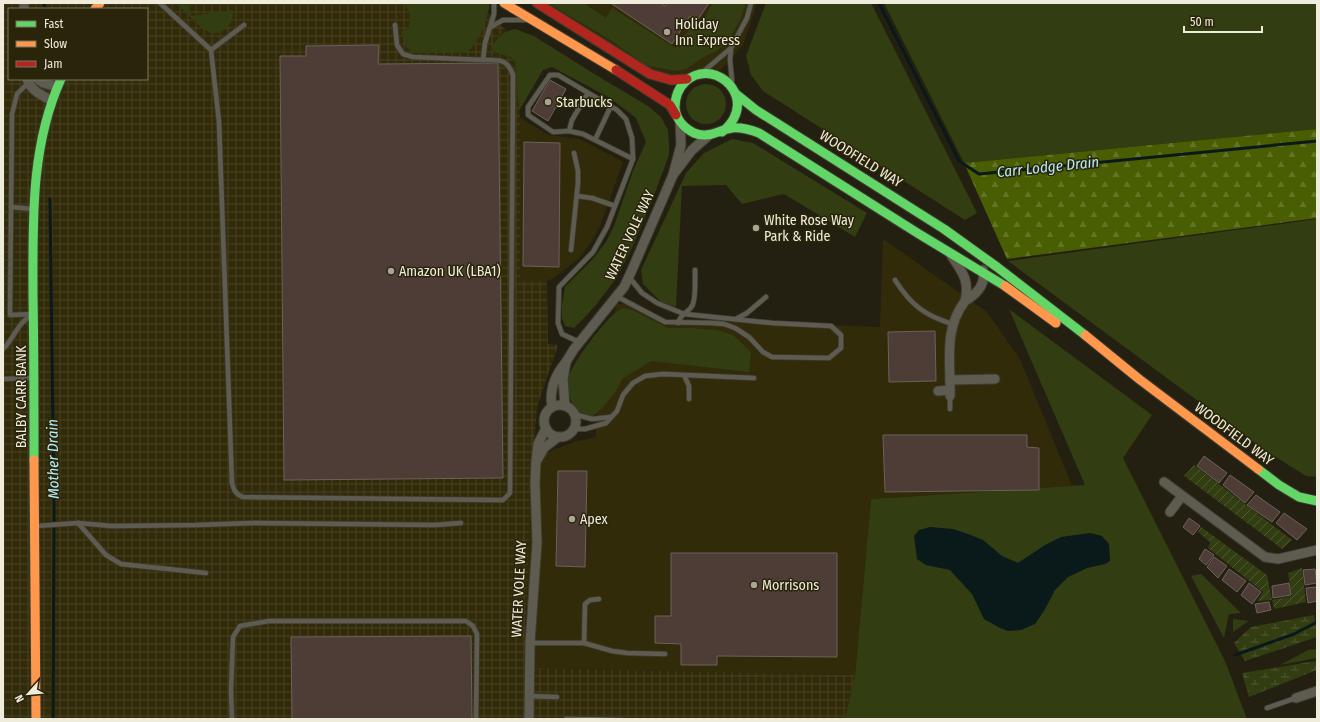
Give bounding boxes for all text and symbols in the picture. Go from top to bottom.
legend [8,8,148,80]
scale bar [1184,8,1262,34]
text: 50 m [1190,15,1214,29]
place label: Holiday Inn Express [675,16,740,49]
text: Fast [44,17,63,31]
marker: Holiday Inn Express [662,27,672,37]
text: Slow [44,37,67,51]
text: Jam [44,57,62,71]
place label: Starbucks [556,94,612,111]
marker: Starbucks [543,97,553,107]
street label: WOODFIELD WAY [816,127,906,191]
water label: Carr Lodge Drain [996,153,1100,181]
street label: WATER VOLE WAY [602,187,658,283]
place label: White Rose Way Park & Ride [764,212,855,245]
marker: White Rose Way Park & Ride [751,223,761,233]
place label: Amazon UK (LBA1) [399,263,501,280]
marker: Amazon UK (LBA1) [386,266,396,276]
street label: BALBY CARR BANK [13,345,30,448]
street label: WOODFIELD WAY [1191,399,1277,469]
water label: Mother Drain [43,419,63,499]
place label: Apex [580,511,609,528]
marker: Apex [567,514,577,524]
street label: WATER VOLE WAY [508,540,530,638]
place label: Morrisons [762,577,819,594]
marker: Morrisons [749,580,759,590]
north arrow [8,674,48,714]
text: N [12,692,27,704]

